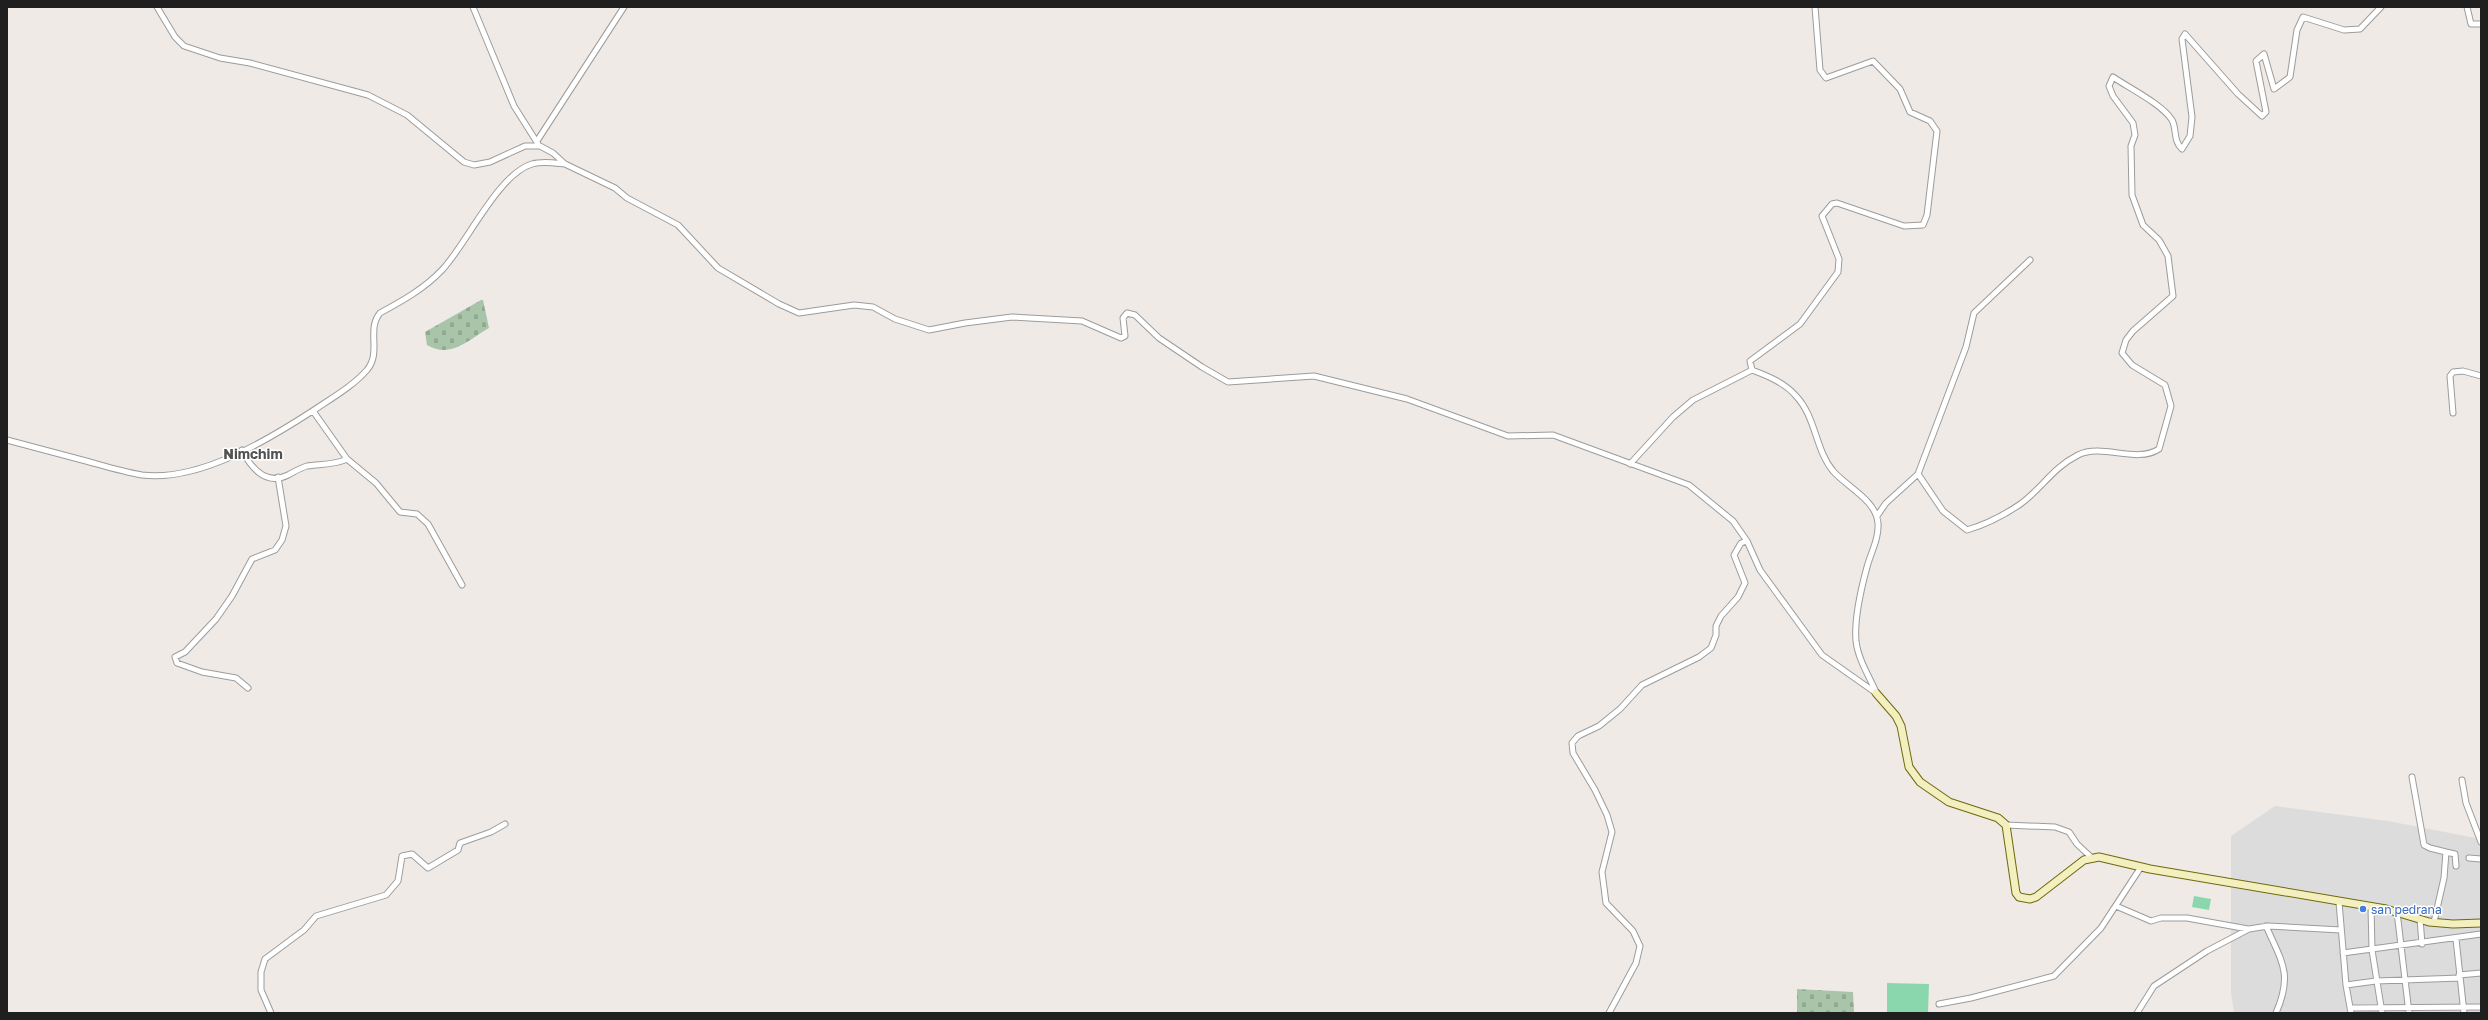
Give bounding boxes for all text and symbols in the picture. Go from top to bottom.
district label: Nimchim [223,445,283,462]
place label: san pedrana [2371,902,2442,917]
marker: san pedrana [2358,904,2368,914]

